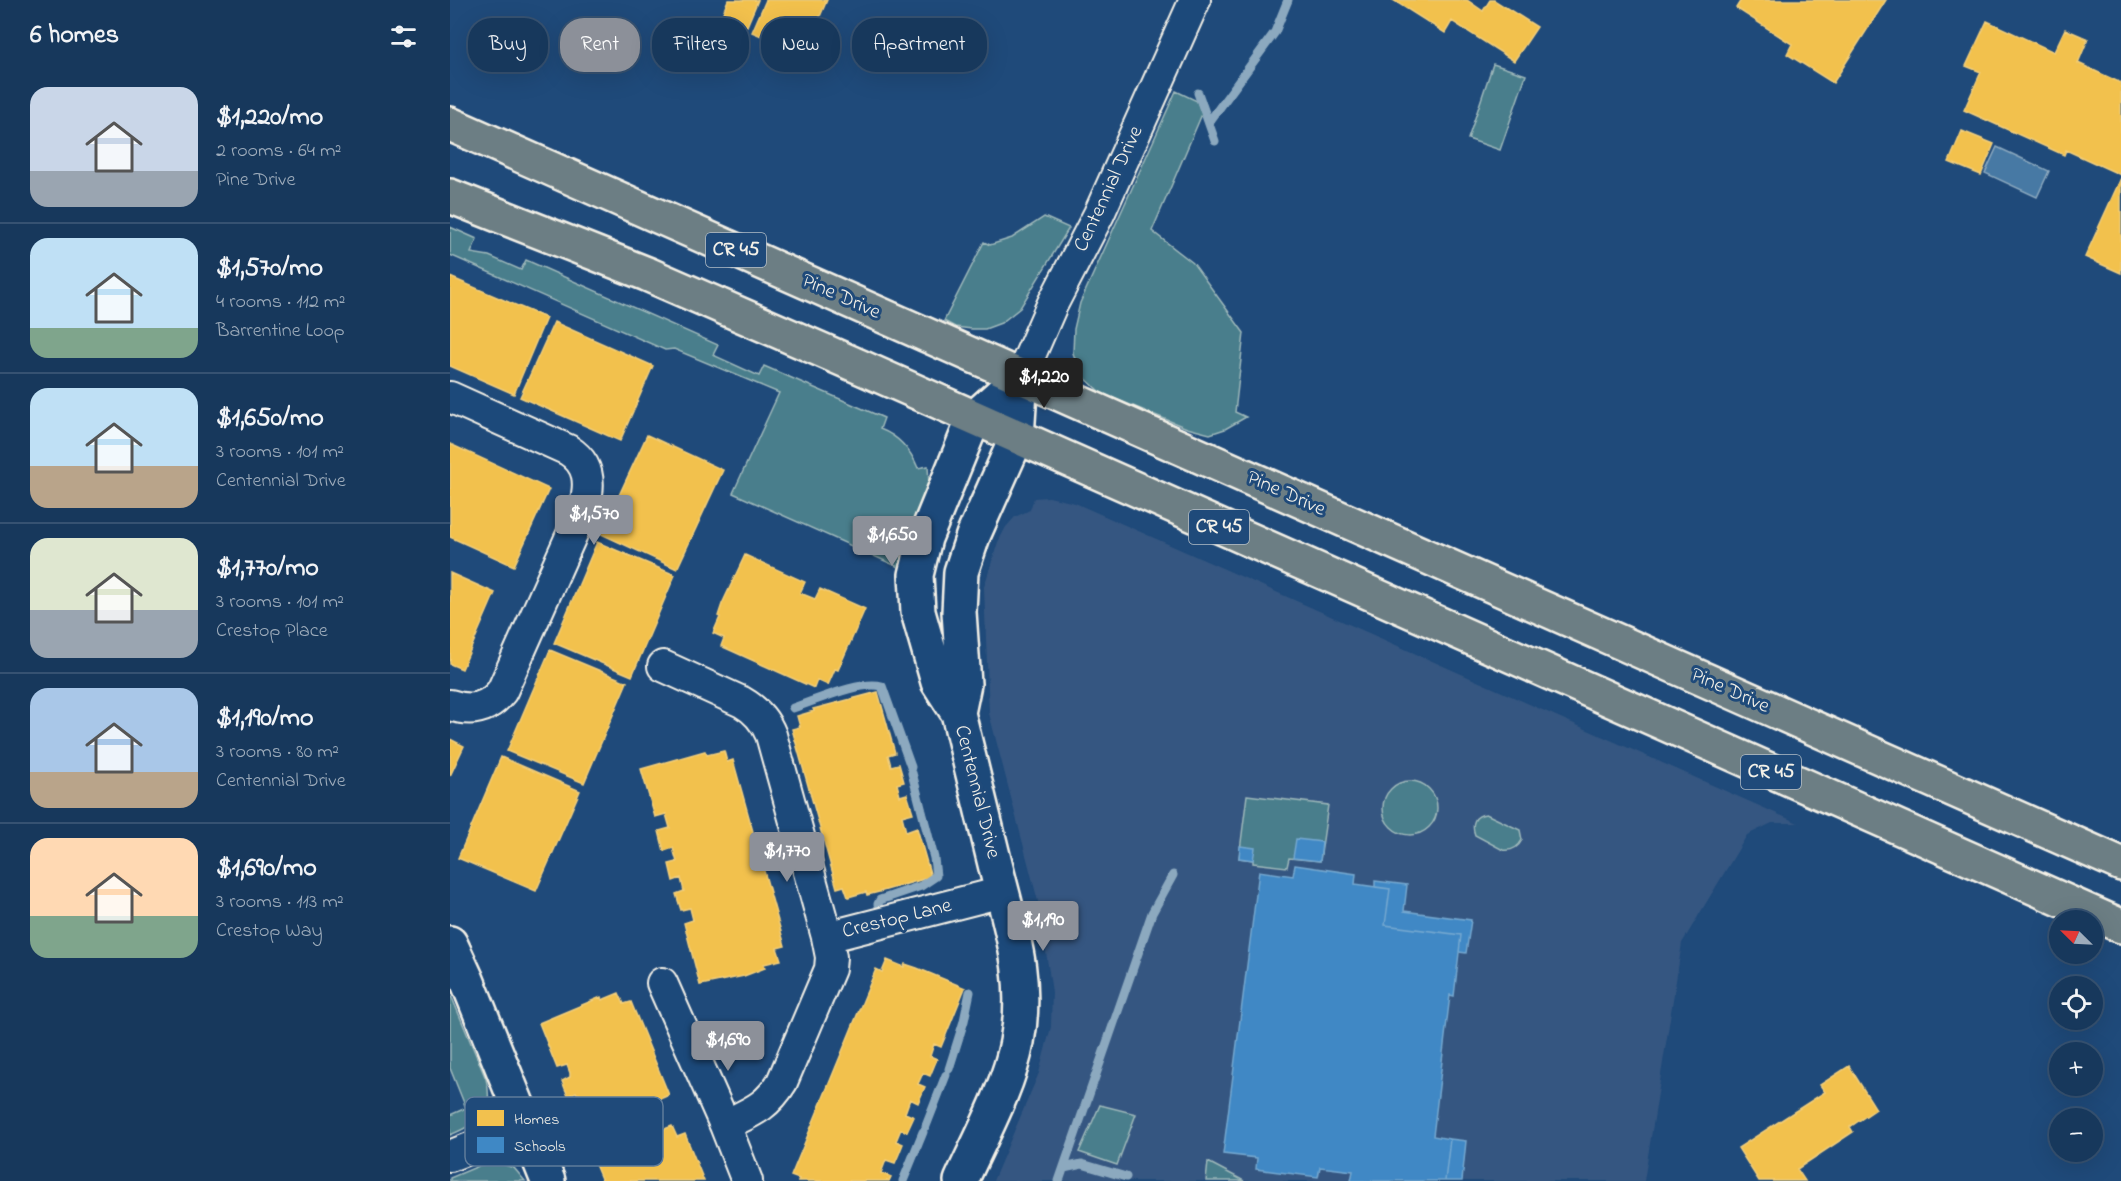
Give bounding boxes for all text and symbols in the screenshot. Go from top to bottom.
text: 6 homes [30,17,119,55]
chip: Buy [468,18,548,72]
chip: Rent [560,18,640,72]
chip: Filters [652,18,749,72]
chip: New [761,18,840,72]
chip: Apartment [852,18,987,72]
icon: filters [387,20,420,53]
text: $1,220/mo [216,99,323,137]
icon: home [78,111,150,183]
street label: Centennial Drive [1067,120,1152,257]
text: 2 rooms · 64 m² [216,137,341,166]
text: Pine Drive [216,166,296,195]
road number: CR 45 [706,233,766,267]
text: $1,570/mo [216,250,323,288]
icon: home [78,262,150,334]
street label: Pine Drive [797,266,886,328]
text: 4 rooms · 112 m² [216,288,345,317]
text: Barrentine Loop [216,317,345,346]
pin: $1,220 [995,358,1093,409]
text: $1,220 [1019,363,1069,392]
text: $1,650/mo [216,400,324,438]
icon: home [78,412,150,484]
text: 3 rooms · 101 m² [216,438,344,467]
street label: Pine Drive [1242,463,1331,525]
text: Centennial Drive [216,467,346,496]
pin: $1,570 [545,495,643,546]
text: $1,570 [569,500,619,529]
road number: CR 45 [1189,510,1249,544]
pin: $1,650 [843,516,941,567]
text: $1,650 [867,521,917,550]
text: $1,770/mo [216,550,319,588]
icon: home [78,562,150,634]
text: 3 rooms · 101 m² [216,588,344,617]
text: Crestop Place [216,617,328,646]
street label: Pine Drive [1686,660,1775,722]
text: $1,190/mo [216,700,314,738]
icon: home [78,712,150,784]
street label: Centennial Drive [946,722,1008,862]
text: 3 rooms · 80 m² [216,738,339,767]
road number: CR 45 [1741,755,1801,789]
text: Centennial Drive [216,767,346,796]
pin: $1,770 [738,832,836,883]
text: $1,770 [763,837,811,866]
text: $1,690/mo [216,850,317,888]
icon: home [78,862,150,934]
text: 3 rooms · 113 m² [216,888,344,917]
street label: Crestop Lane [839,891,955,947]
pin: $1,190 [994,901,1092,952]
text: $1,190 [1022,906,1064,935]
north arrow [2049,910,2103,964]
map controls [2049,910,2103,1162]
text: Crestop Way [216,917,323,946]
button: locate [2049,976,2103,1030]
pin: $1,690 [679,1021,777,1072]
text: $1,690 [705,1026,751,1055]
button: + [2049,1042,2103,1096]
legend [465,1097,663,1166]
text: Homes [514,1108,559,1132]
button: − [2049,1108,2103,1162]
text: Schools [514,1135,566,1159]

